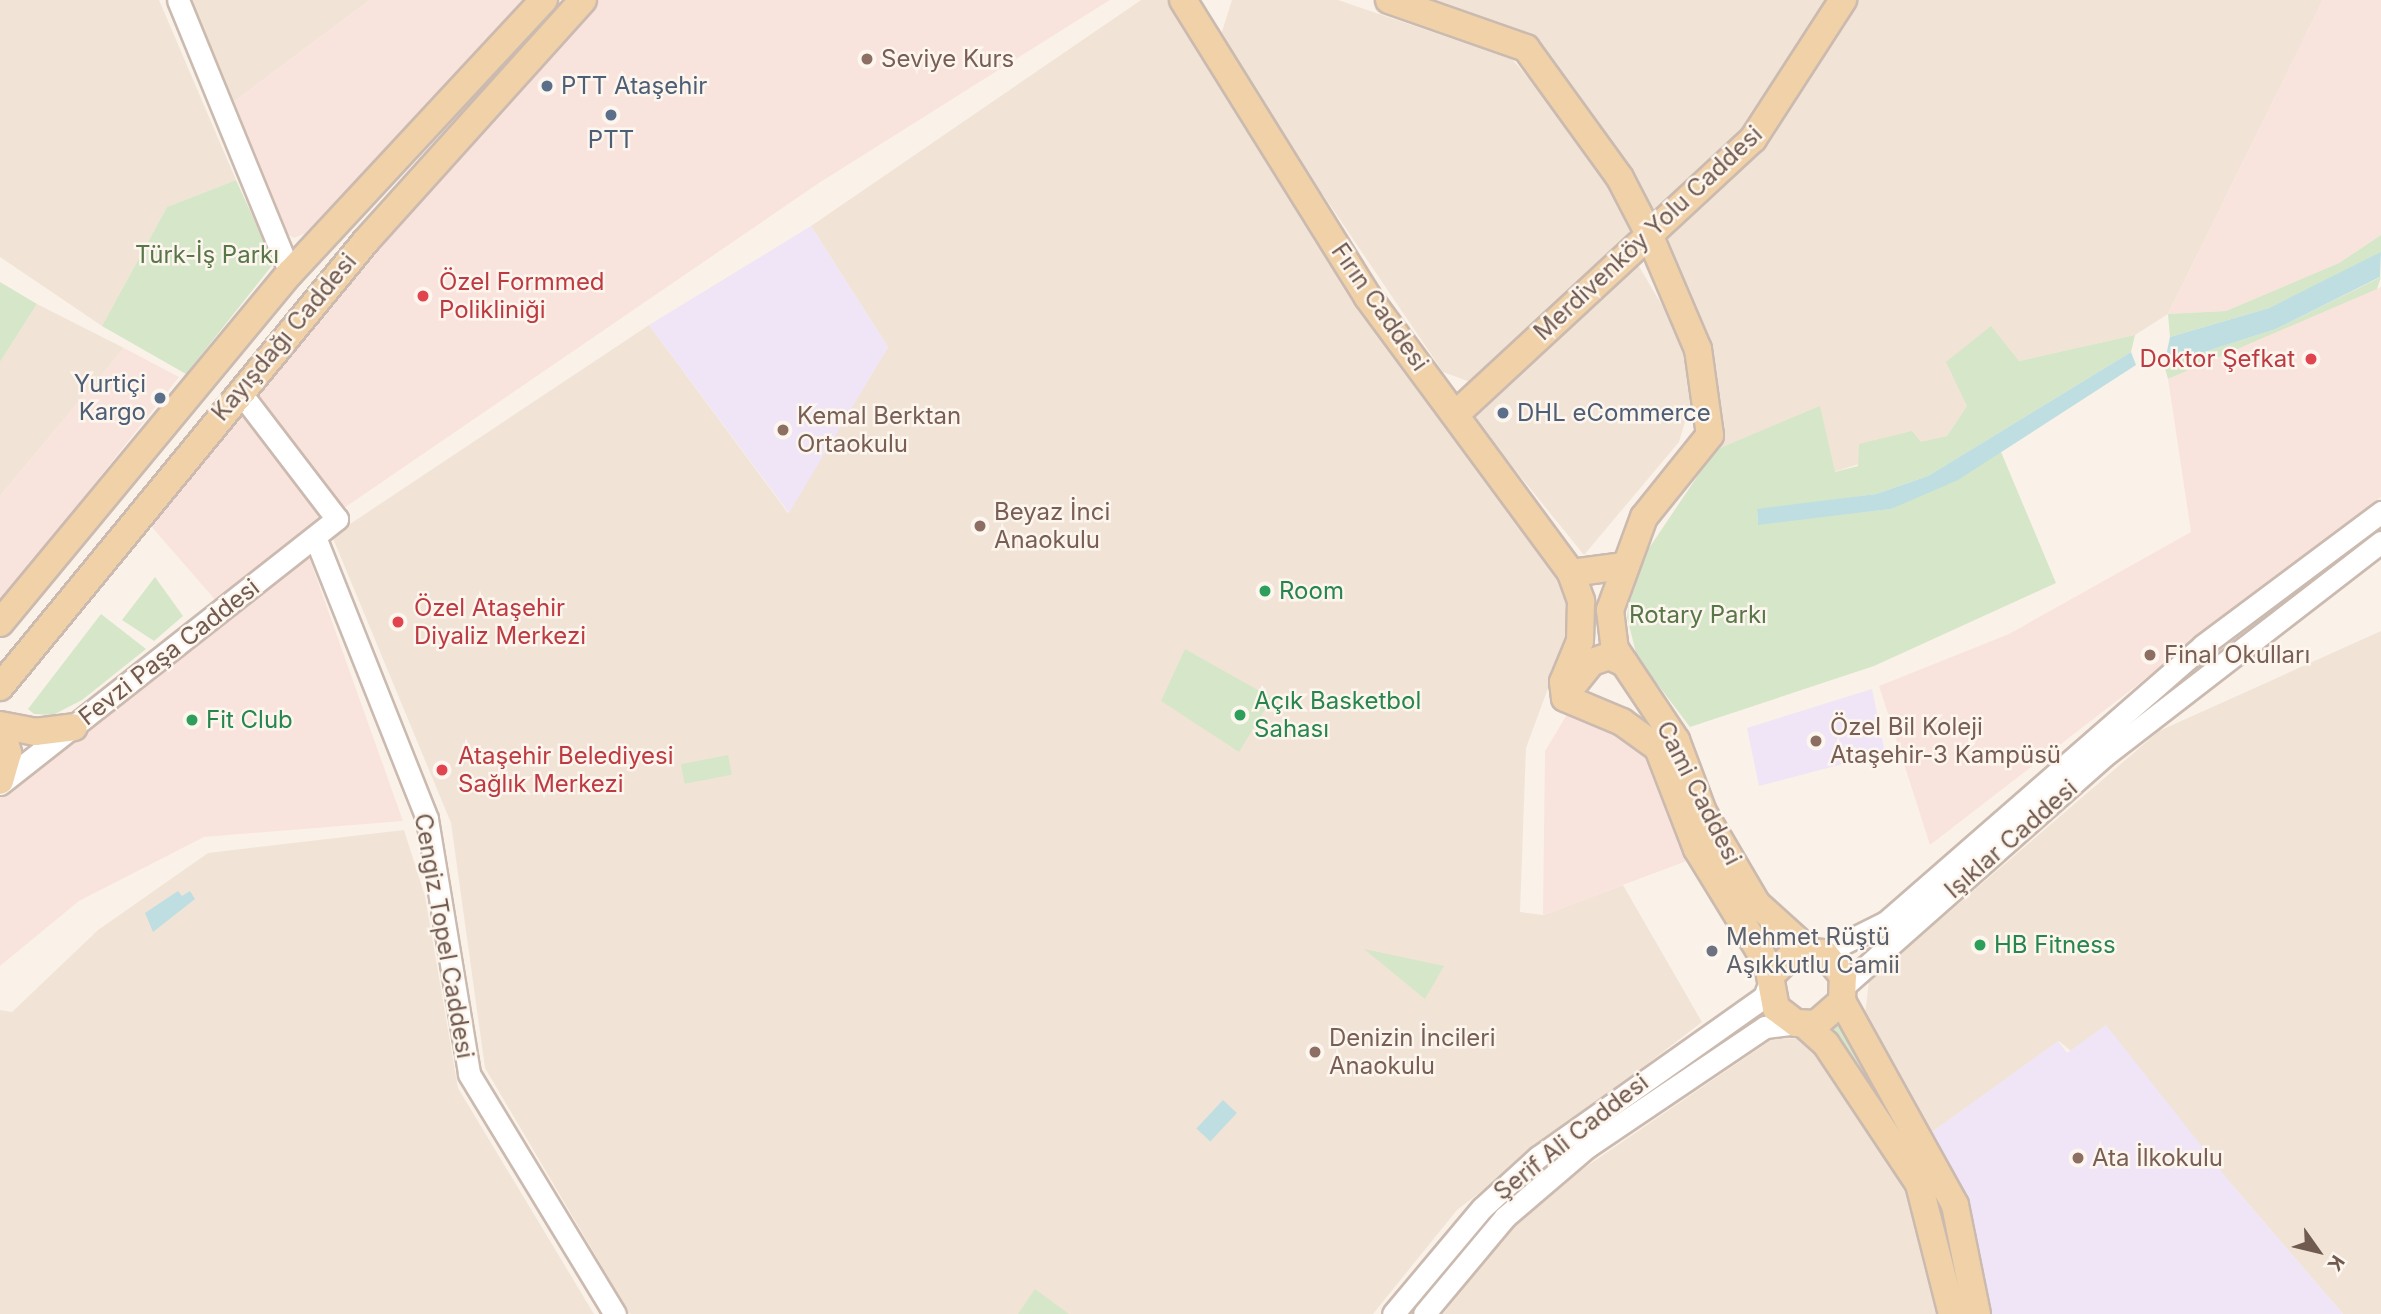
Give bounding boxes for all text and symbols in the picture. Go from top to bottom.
place label: Seviye Kurs [881,45,1014,73]
marker: Seviye Kurs [859,51,875,67]
place label: PTT Ataşehir [561,72,707,100]
marker: PTT Ataşehir [539,78,555,94]
marker: PTT [603,107,619,123]
street label: Merdivenköy Yolu Caddesi [1528,120,1768,346]
place label: PTT [588,126,634,154]
street label: Fırın Caddesi [1325,238,1435,376]
park label: Türk-İş Parkı [135,241,279,269]
street label: Kayışdağı Caddesi [206,247,362,427]
place label: Özel Formmed Polikliniği [439,268,605,324]
marker: Özel Formmed Polikliniği [413,286,433,306]
place label: Doktor Şefkat [2140,345,2295,373]
marker: Doktor Şefkat [2301,349,2321,369]
place label: Yurtiçi Kargo [74,370,146,426]
marker: Yurtiçi Kargo [152,390,168,406]
place label: DHL eCommerce [1517,399,1711,427]
place label: Kemal Berktan Ortaokulu [797,402,961,458]
marker: DHL eCommerce [1495,405,1511,421]
marker: Kemal Berktan Ortaokulu [775,422,791,438]
place label: Beyaz İnci Anaokulu [994,498,1110,554]
marker: Beyaz İnci Anaokulu [972,518,988,534]
street label: Fevzi Paşa Caddesi [73,573,265,731]
place label: Room [1279,577,1344,605]
marker: Room [1257,583,1273,599]
place label: Özel Ataşehir Diyaliz Merkezi [414,594,586,650]
park label: Rotary Parkı [1629,601,1767,629]
marker: Özel Ataşehir Diyaliz Merkezi [388,612,408,632]
place label: Final Okulları [2164,641,2310,669]
marker: Final Okulları [2142,647,2158,663]
place label: Açık Basketbol Sahası [1254,687,1421,743]
place label: Fit Club [206,706,293,734]
marker: Açık Basketbol Sahası [1232,707,1248,723]
marker: Fit Club [184,712,200,728]
place label: Özel Bil Koleji Ataşehir-3 Kampüsü [1830,713,2061,769]
street label: Cami Caddesi [1650,716,1748,870]
marker: Özel Bil Koleji Ataşehir-3 Kampüsü [1808,733,1824,749]
place label: Ataşehir Belediyesi Sağlık Merkezi [458,742,673,798]
marker: Ataşehir Belediyesi Sağlık Merkezi [432,760,452,780]
street label: Işıklar Caddesi [1939,774,2083,904]
street label: Cengiz Topel Caddesi [408,811,480,1061]
place label: Mehmet Rüştü Aşıkkutlu Camii [1726,923,1900,979]
place label: HB Fitness [1994,931,2116,959]
marker: HB Fitness [1972,937,1988,953]
marker: Mehmet Rüştü Aşıkkutlu Camii [1704,943,1720,959]
place label: Denizin İncileri Anaokulu [1329,1024,1495,1080]
marker: Denizin İncileri Anaokulu [1307,1044,1323,1060]
street label: Şerif Ali Caddesi [1488,1068,1654,1206]
place label: Ata İlkokulu [2092,1144,2223,1172]
marker: Ata İlkokulu [2070,1150,2086,1166]
north arrow [2283,1216,2353,1286]
text: K [2322,1251,2349,1275]

